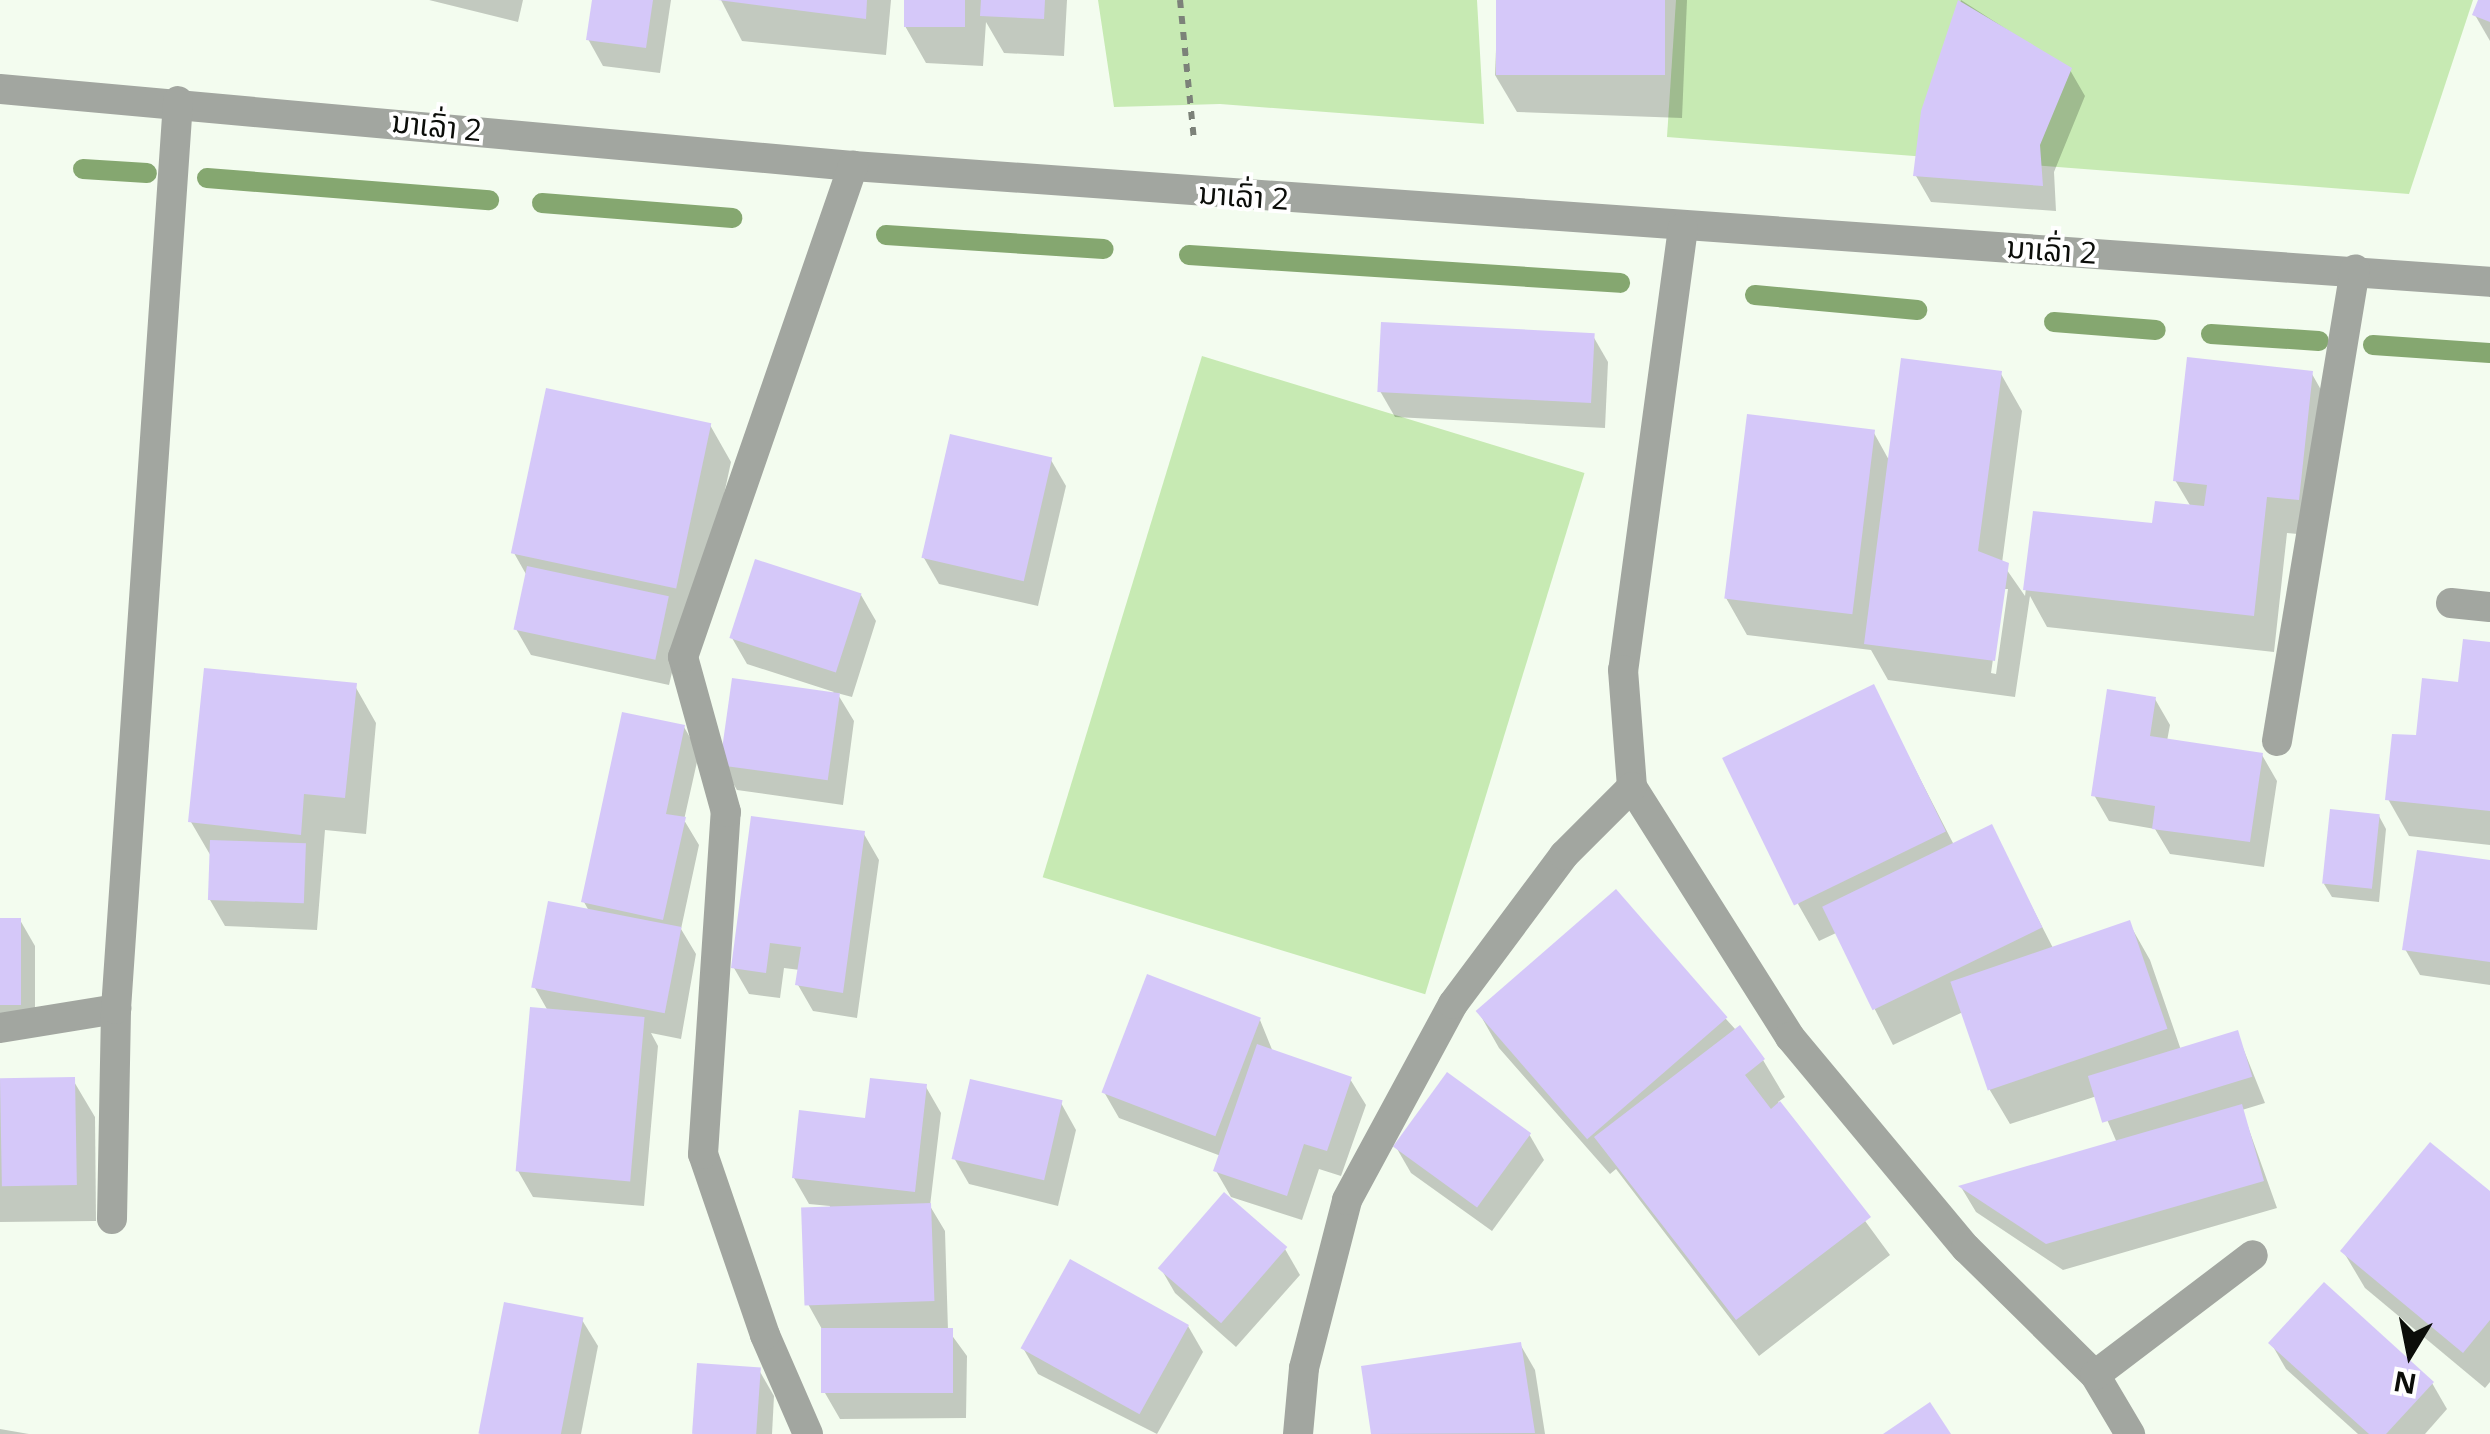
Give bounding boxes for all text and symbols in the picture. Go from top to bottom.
street label: ນາເລົ່າ 2 [390,103,484,149]
street label: ນາເລົ່າ 2 [1198,175,1290,217]
street label: ນາເລົ່າ 2 [2006,229,2098,271]
north arrow [2360,1304,2460,1404]
text: N [2390,1363,2419,1404]

